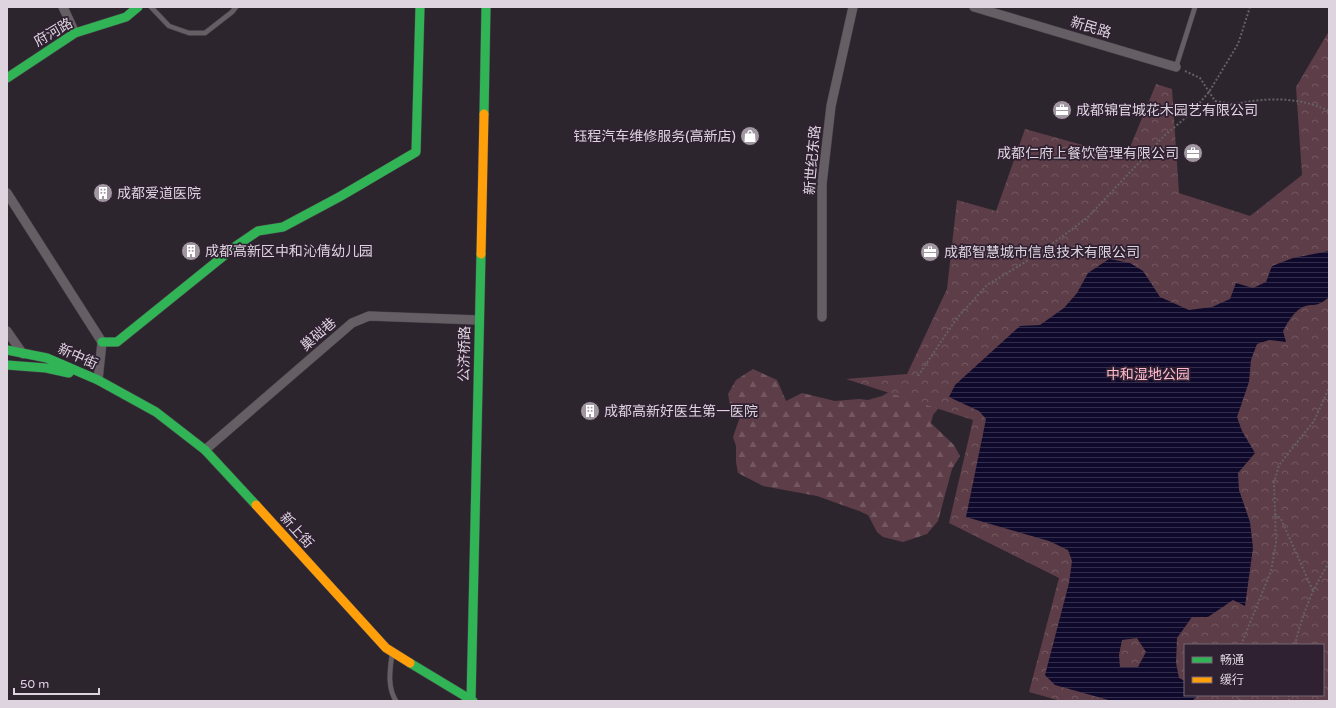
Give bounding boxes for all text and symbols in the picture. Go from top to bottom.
street label: 新民路 [1068,13,1113,42]
street label: 府河路 [31,15,76,50]
office icon: 成都锦官城花木园艺有限公司 [1051,99,1073,121]
place label: 成都锦官城花木园艺有限公司 [1076,102,1258,119]
street label: 新世纪东路 [801,124,824,196]
shop icon: 钰程汽车维修服务(高新店) [739,125,761,147]
place label: 钰程汽车维修服务(高新店) [573,128,736,145]
office icon: 成都仁府上餐饮管理有限公司 [1182,142,1204,164]
place label: 成都仁府上餐饮管理有限公司 [997,145,1179,162]
building icon: 成都爱道医院 [92,182,114,204]
place label: 成都爱道医院 [117,185,201,202]
building icon: 成都高新区中和沁倩幼儿园 [180,240,202,262]
office icon: 成都智慧城市信息技术有限公司 [919,241,941,263]
place label: 成都高新区中和沁倩幼儿园 [205,243,373,260]
place label: 成都智慧城市信息技术有限公司 [944,244,1140,261]
street label: 巢础巷 [297,314,340,355]
street label: 公济桥路 [456,326,473,382]
street label: 新中街 [55,340,100,373]
park label: 中和湿地公园 [1106,366,1190,383]
building icon: 成都高新好医生第一医院 [579,400,601,422]
place label: 成都高新好医生第一医院 [604,403,758,420]
street label: 新上街 [276,509,317,552]
legend [1184,644,1324,696]
text: 畅通 [1220,653,1244,667]
scale bar [14,670,99,696]
text: 缓行 [1220,673,1244,687]
text: 50 m [20,677,49,691]

